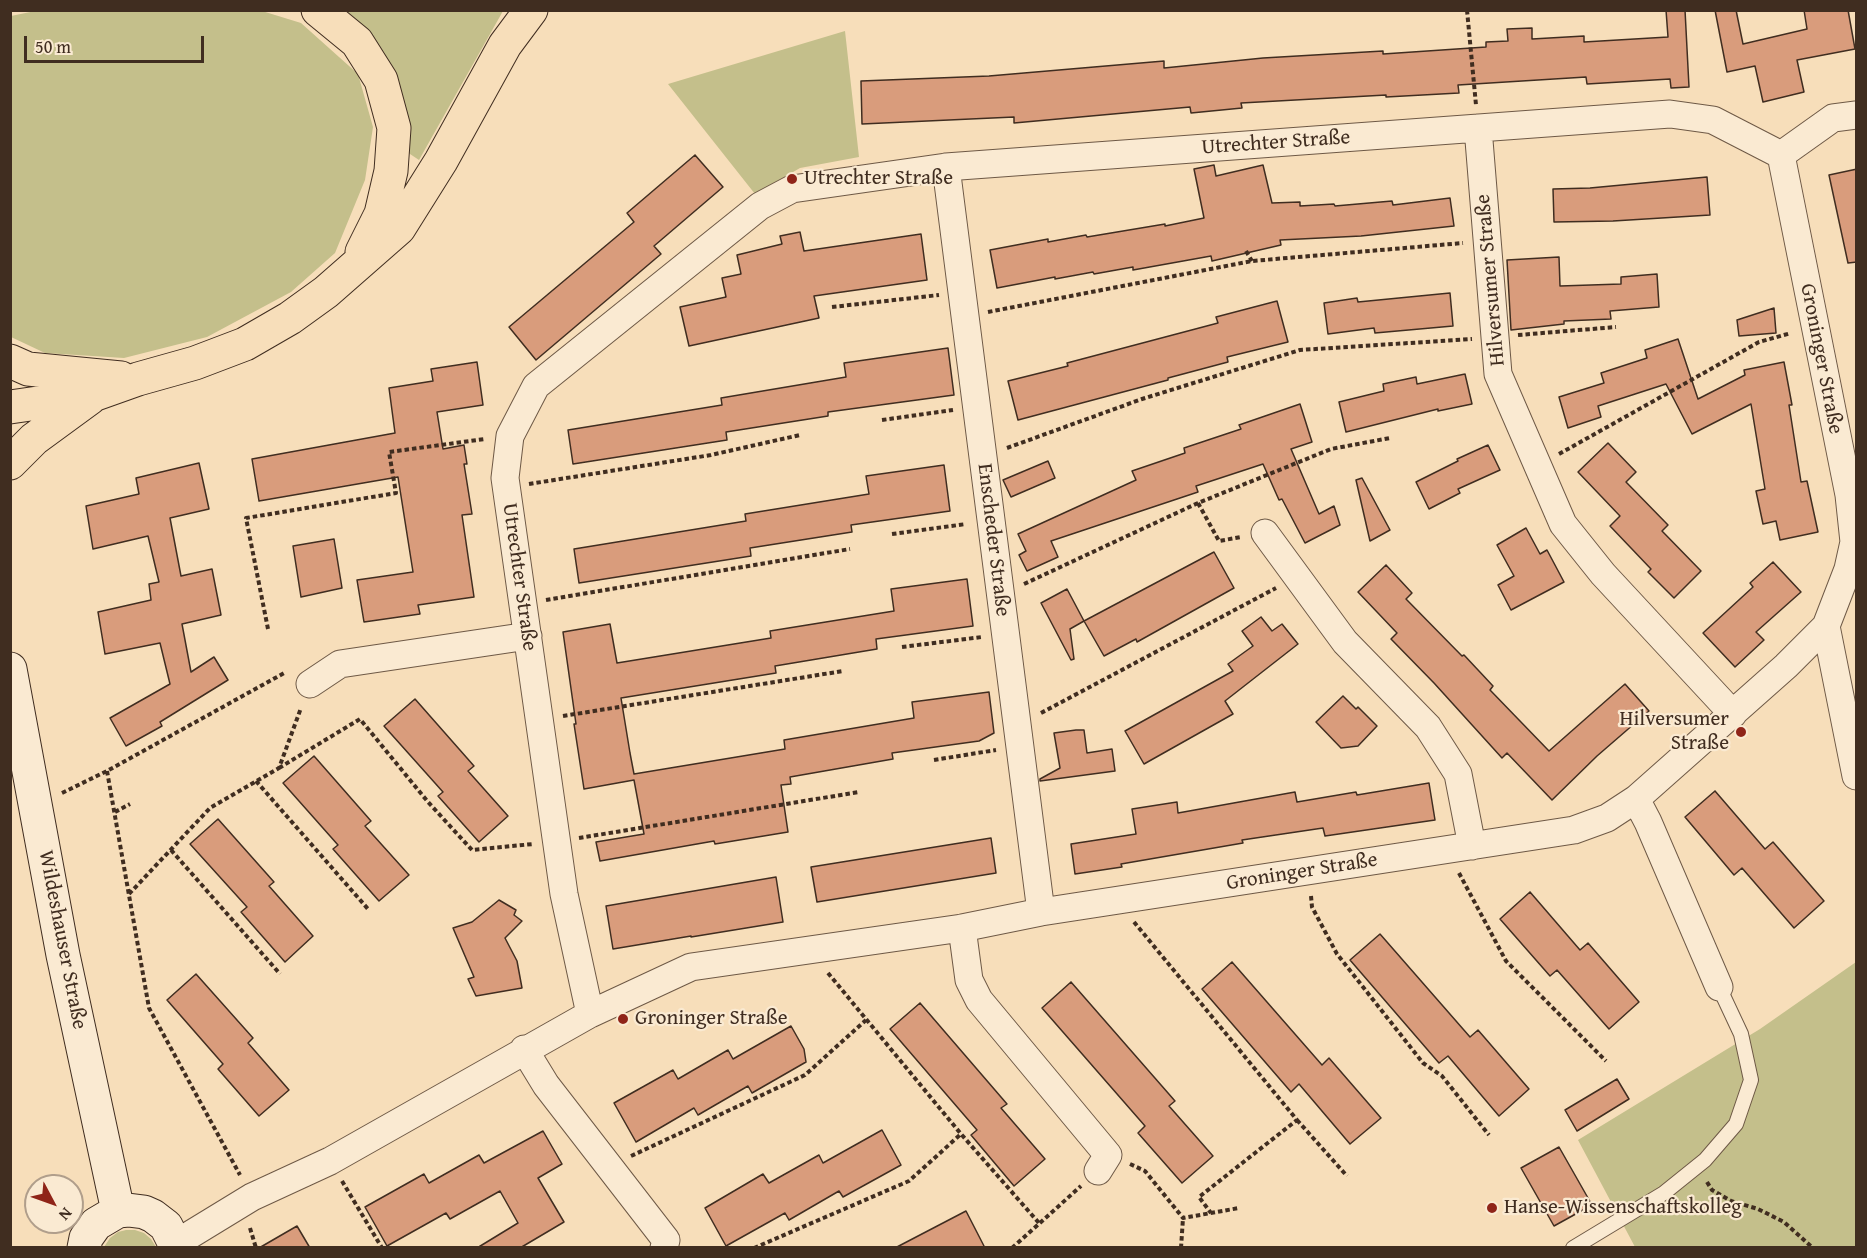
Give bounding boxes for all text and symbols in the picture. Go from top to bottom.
scale bar [27,24,207,62]
text: 50 m [35,33,71,60]
street label: Utrechter Straße [1201,125,1351,161]
place label: Utrechter Straße [804,166,953,192]
marker: Utrechter Straße [785,172,799,186]
street label: Hilversumer Straße [1471,193,1511,367]
street label: Groninger Straße [1794,282,1848,436]
street label: Enscheder Straße [971,462,1015,618]
street label: Utrechter Straße [496,501,542,653]
place label: Hilversumer Straße [1619,707,1729,757]
marker: Hilversumer Straße [1734,725,1748,739]
street label: Wildeshauser Straße [32,848,92,1032]
street label: Groninger Straße [1225,848,1379,896]
place label: Groninger Straße [635,1006,788,1032]
marker: Groninger Straße [616,1012,630,1026]
north arrow [24,1174,84,1234]
place label: Hanse-Wissenschaftskolleg [1504,1195,1742,1221]
marker: Hanse-Wissenschaftskolleg [1485,1201,1499,1215]
text: N [54,1203,79,1226]

